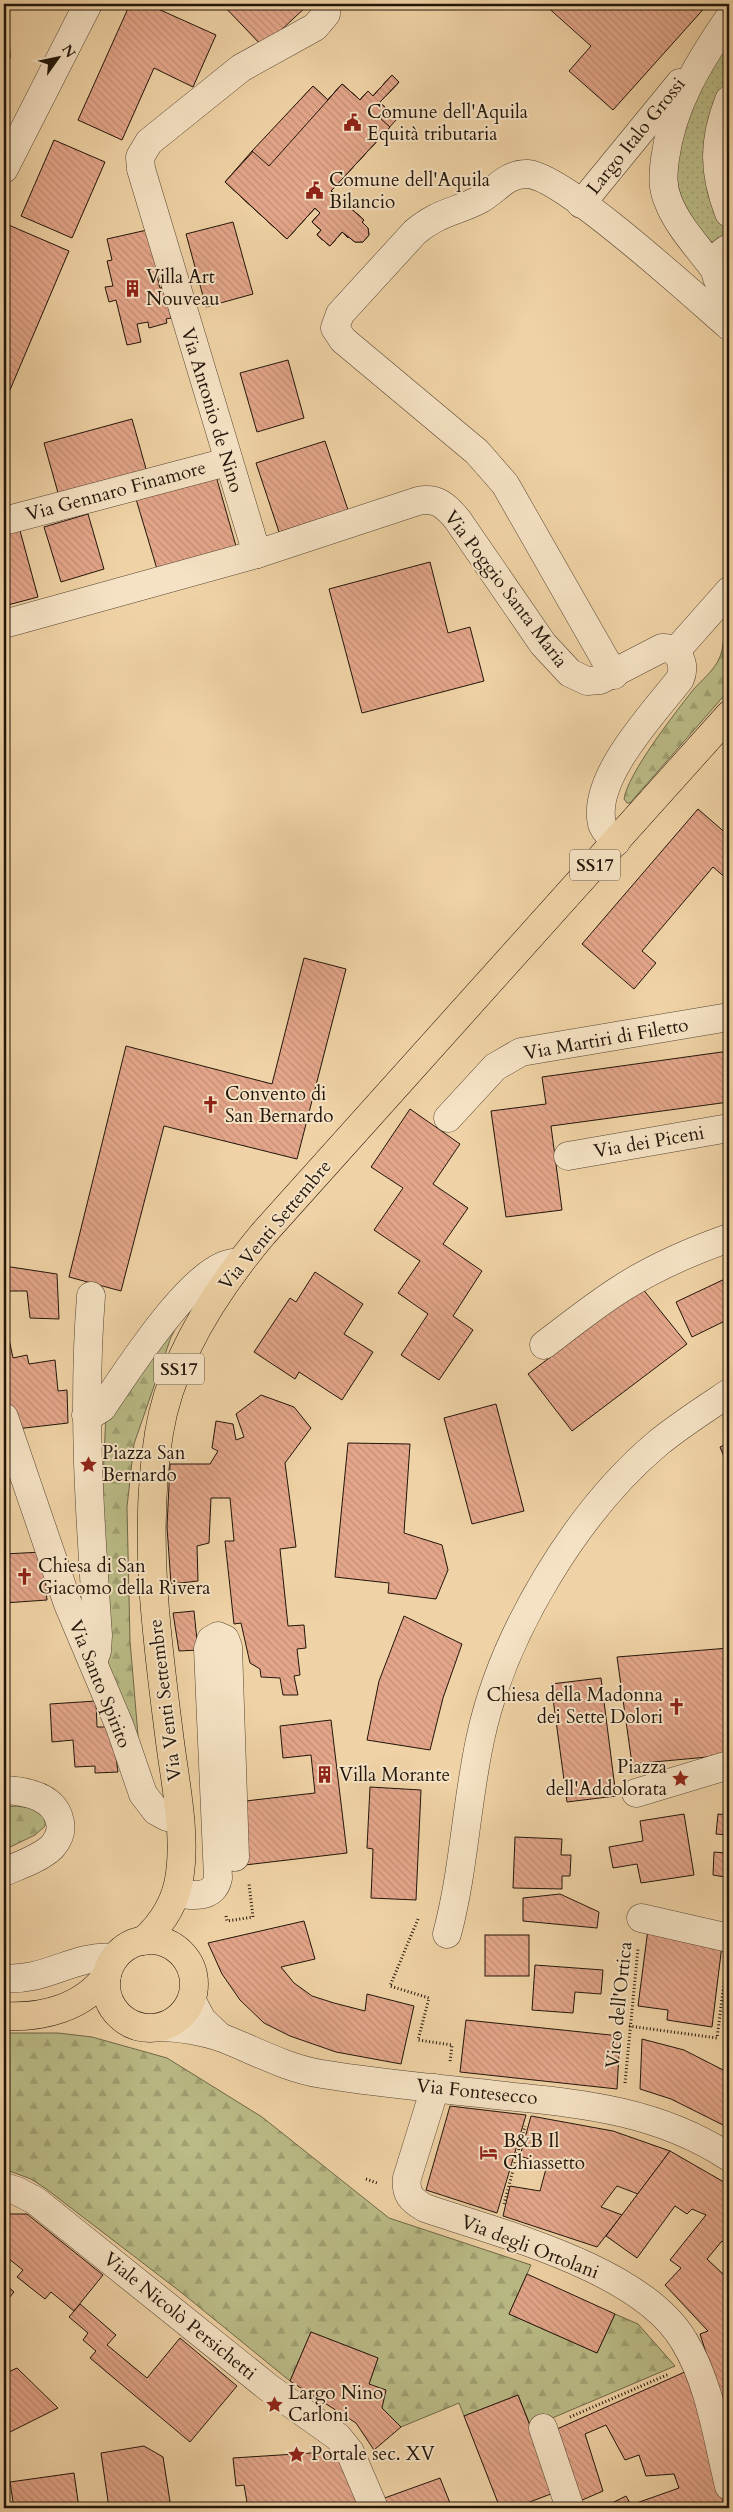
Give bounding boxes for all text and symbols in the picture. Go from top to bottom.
north arrow [32,32,82,82]
text: N [57,41,80,61]
street label: Largo Italo Grossi [581,72,691,200]
place label: Comune dell'Aquila Equità tributaria [367,99,528,147]
public building icon: Comune dell'Aquila Equità tributaria [343,113,363,133]
place label: Comune dell'Aquila Bilancio [329,167,490,215]
public building icon: Comune dell'Aquila Bilancio [305,181,325,201]
place label: Villa Art Nouveau [146,264,220,312]
building icon: Villa Art Nouveau [122,278,142,298]
street label: Via Antonio de Nino [175,324,249,496]
street label: Via Gennaro Finamore [23,454,209,528]
street label: Via Poggio Santa Maria [438,505,574,673]
road number: SS17 [570,850,620,880]
street label: Via Martiri di Filetto [522,1012,690,1066]
place label: Convento di San Bernardo [225,1081,333,1129]
church icon: Convento di San Bernardo [201,1095,221,1115]
street label: Via dei Piceni [592,1119,706,1165]
street label: Via Venti Settembre [213,1154,337,1296]
road number: SS17 [154,1354,204,1385]
place label: Piazza San Bernardo [102,1440,186,1488]
place icon: Piazza San Bernardo [78,1454,98,1474]
place label: Chiesa di San Giacomo della Rivera [38,1553,211,1601]
church icon: Chiesa di San Giacomo della Rivera [14,1567,34,1587]
street label: Via Santo Spirito [62,1616,138,1752]
street label: Via Venti Settembre [142,1617,188,1783]
place label: Chiesa della Madonna dei Sette Dolori [486,1682,663,1730]
church icon: Chiesa della Madonna dei Sette Dolori [667,1696,687,1716]
place label: Piazza dell'Addolorata [546,1754,667,1802]
place label: Villa Morante [339,1762,450,1788]
building icon: Villa Morante [315,1765,335,1785]
place icon: Piazza dell'Addolorata [671,1768,691,1788]
street label: Vico dell'Ortica [599,1940,639,2070]
street label: Via Fontesecco [415,2073,539,2111]
place label: B&B Il Chiassetto [503,2128,585,2176]
hotel icon: B&B Il Chiassetto [479,2142,499,2162]
street label: Via degli Ortolani [457,2209,603,2285]
street label: Viale Nicolò Persichetti [98,2246,262,2386]
place label: Largo Nino Carloni [288,2380,383,2428]
place icon: Largo Nino Carloni [264,2394,284,2414]
place label: Portale sec. XV [311,2441,435,2467]
place icon: Portale sec. XV [287,2444,307,2464]

